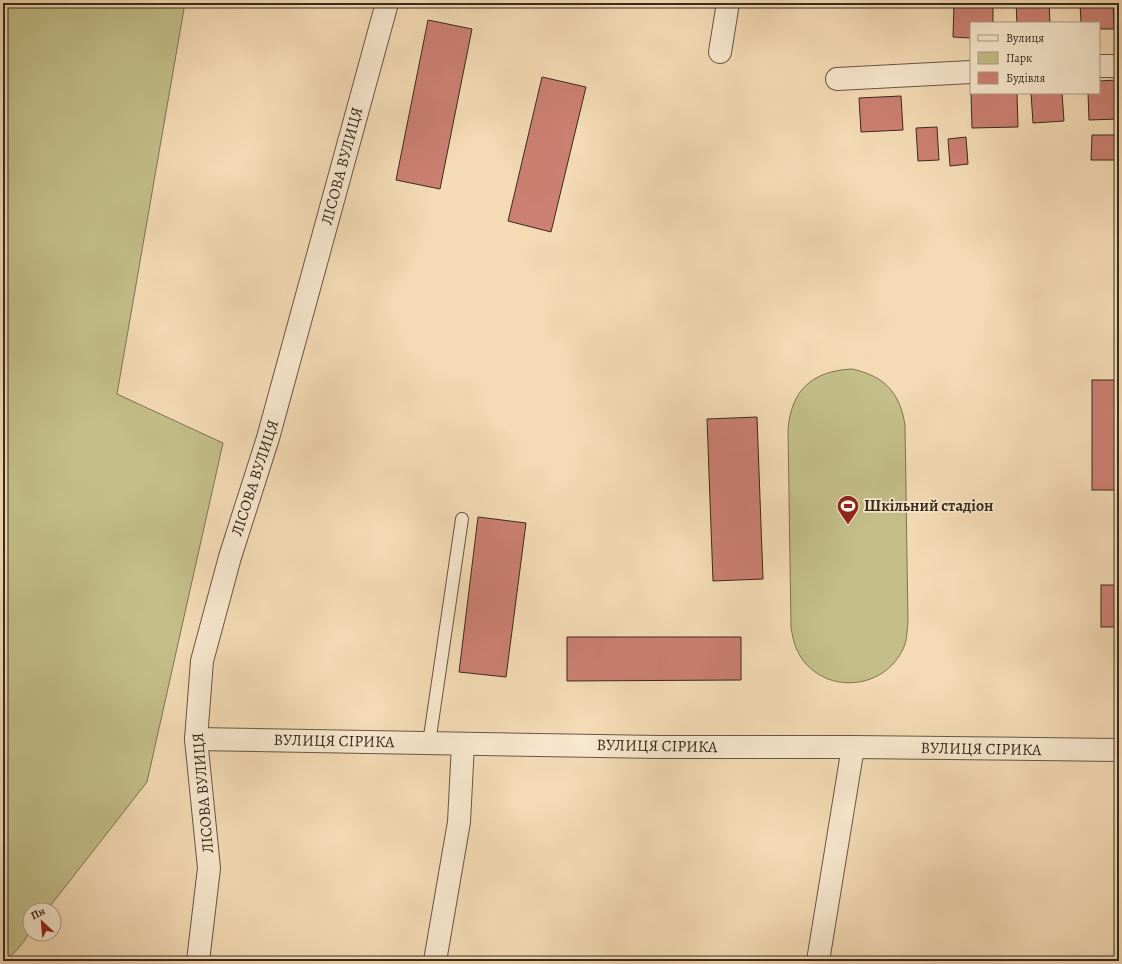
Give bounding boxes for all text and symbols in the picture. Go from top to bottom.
legend [970,22,1100,94]
text: Вулиця [1006,30,1044,46]
text: Парк [1006,50,1032,66]
text: Будівля [1006,70,1046,86]
street label: ЛІСОВА ВУЛИЦЯ [316,105,368,227]
street label: ЛІСОВА ВУЛИЦЯ [226,417,284,539]
sports icon: Шкільний стадіон [835,493,861,526]
place label: Шкільний стадіон [864,495,993,517]
street label: ВУЛИЦЯ СІРИКА [273,729,395,753]
street label: ЛІСОВА ВУЛИЦЯ [187,732,219,854]
street label: ВУЛИЦЯ СІРИКА [596,734,718,758]
street label: ВУЛИЦЯ СІРИКА [920,737,1042,761]
north arrow [22,902,62,942]
text: Пн [28,903,48,923]

